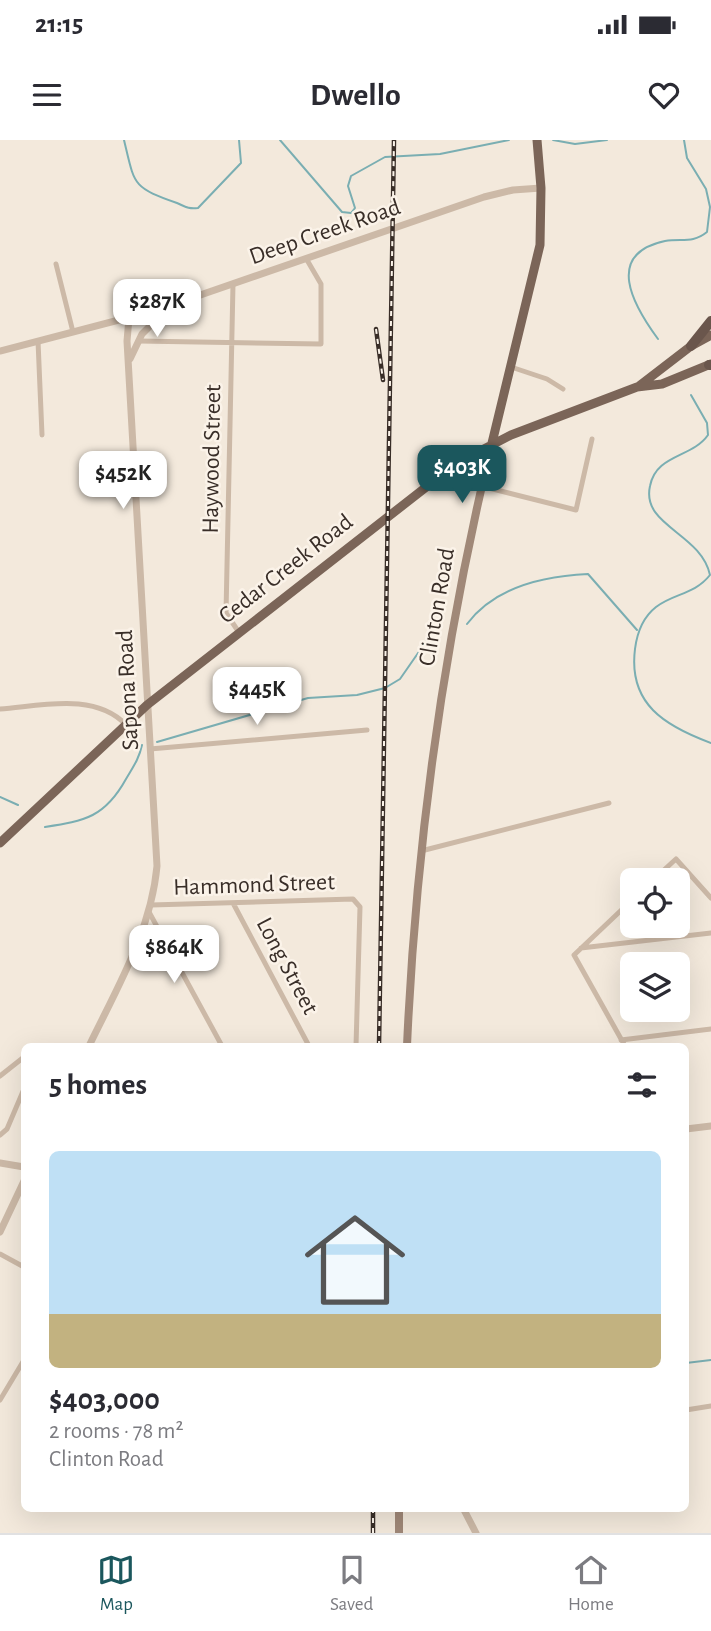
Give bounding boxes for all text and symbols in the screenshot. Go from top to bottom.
text: 21:15 [35,11,83,37]
icon: menu [28,76,66,114]
icon: heart [645,76,683,114]
text: Dwello [310,79,401,111]
street label: Deep Creek Road [246,195,404,269]
pin: $287K [108,280,206,339]
text: $287K [129,290,185,313]
street label: Haywood Street [199,384,225,534]
pin: $403K [413,446,511,505]
pin: $452K [74,452,172,511]
text: $403K [433,456,491,479]
text: $452K [95,462,151,485]
street label: Cedar Creek Road [215,510,357,628]
street label: Clinton Road [415,546,459,668]
street label: Sapona Road [113,629,143,751]
pin: $445K [208,668,306,727]
text: $445K [229,678,285,701]
map controls [620,868,690,1022]
button: locate [620,868,690,938]
street label: Hammond Street [173,870,336,900]
street label: Long Street [252,914,323,1019]
pin: $864K [125,926,223,985]
text: $864K [145,936,203,959]
button: layers [620,952,690,1022]
icon: filters [623,1066,661,1104]
text: 5 homes [49,1070,147,1100]
icon: home [292,1197,418,1323]
text: $403,000 [49,1385,160,1415]
text: 2 rooms · 78 m² [49,1420,184,1443]
text: Clinton Road [49,1448,164,1471]
tab: Map [97,1551,135,1616]
tab: Saved [330,1551,373,1616]
tab: Home [568,1551,614,1616]

